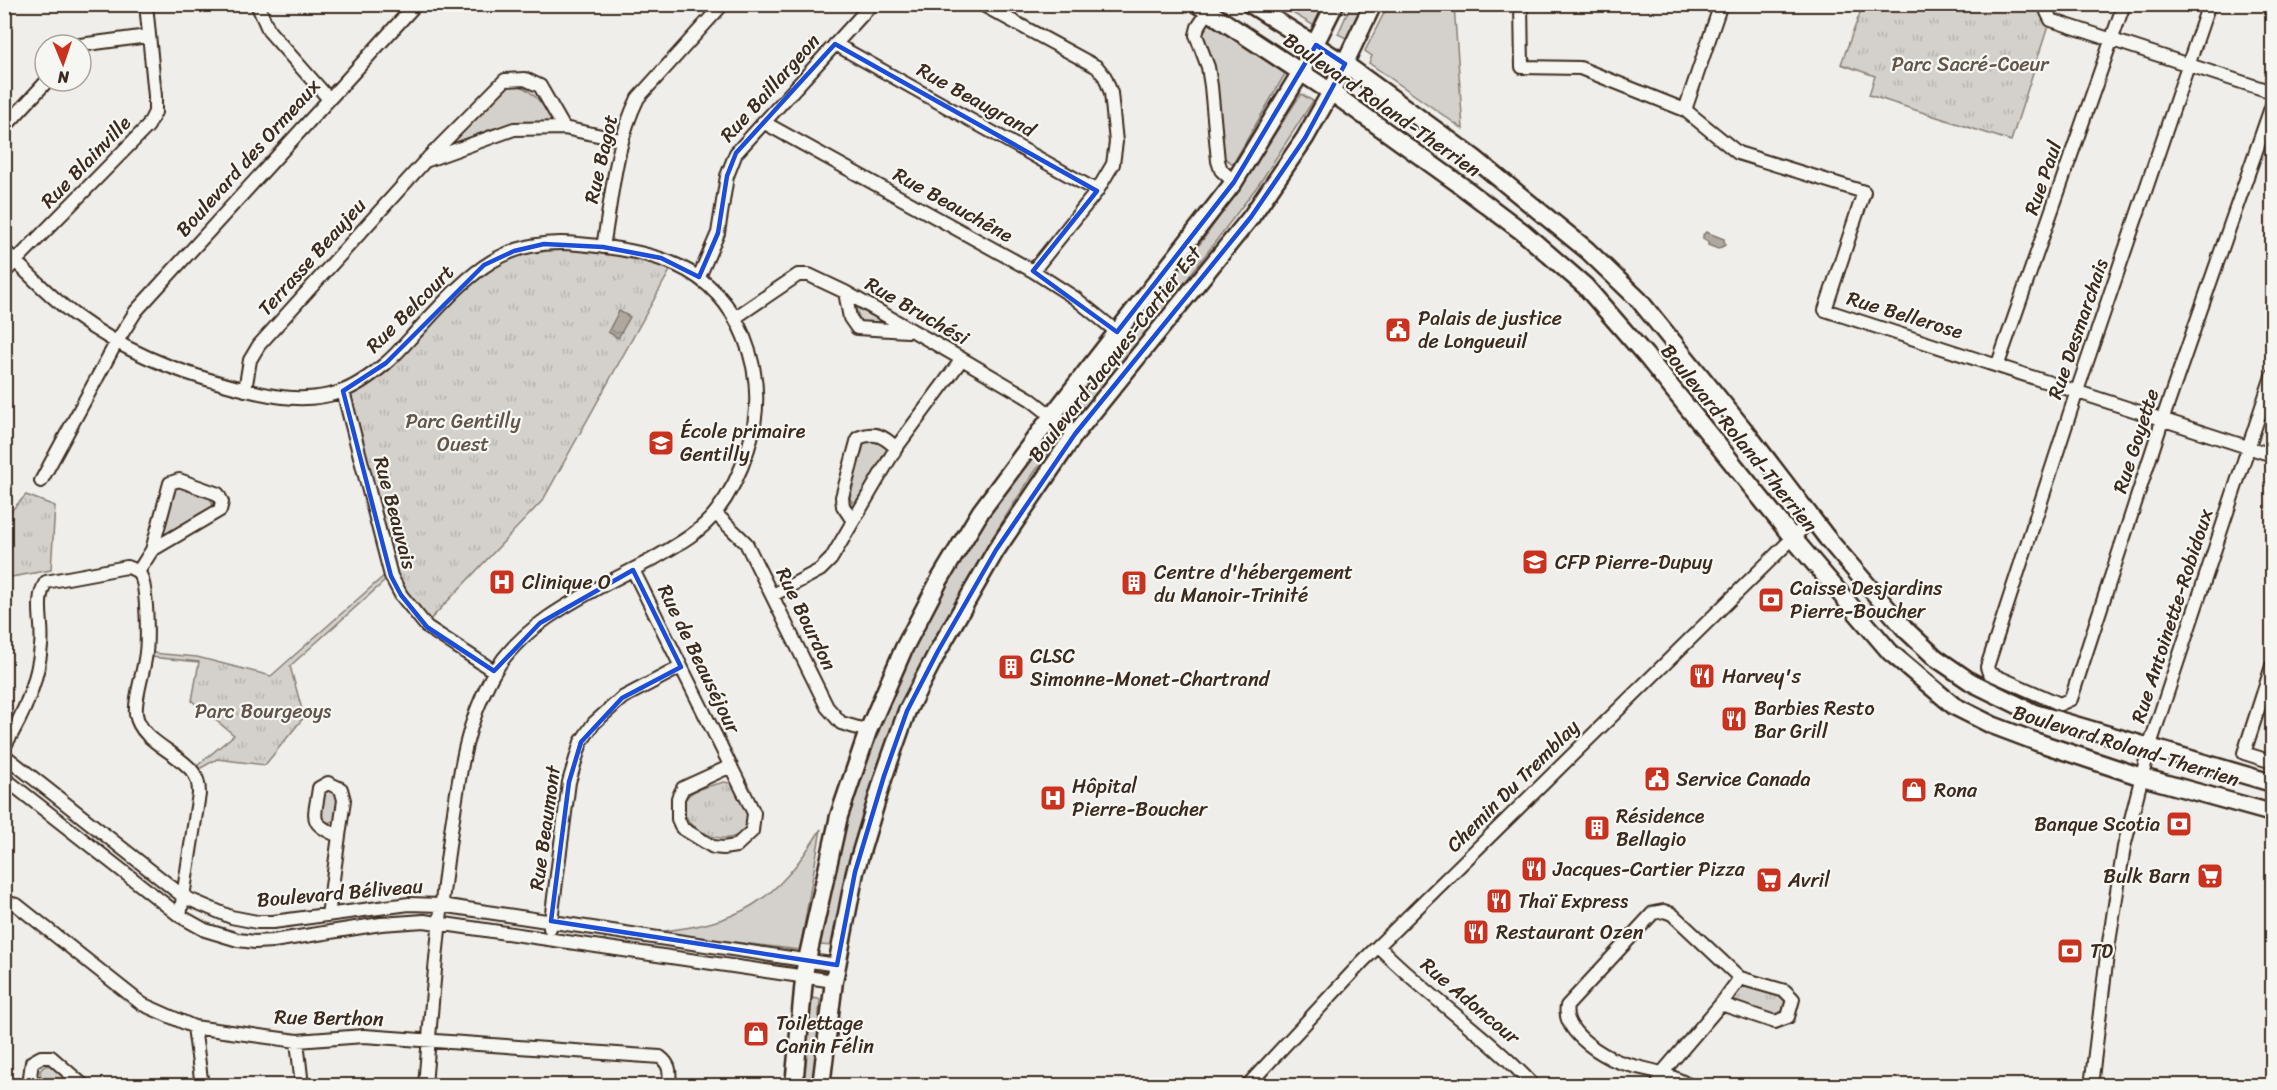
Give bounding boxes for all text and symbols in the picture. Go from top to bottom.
street label: Boulevard Roland-Therrien [1276,23,1488,187]
street label: Rue Baillargeon [711,25,829,151]
north arrow [33,33,93,93]
park label: Parc Sacré-Coeur [1892,47,2050,82]
street label: Rue Beaugrand [910,53,1043,148]
text: N [57,63,71,92]
street label: Boulevard des Ormeaux [167,70,330,245]
street label: Rue Blainville [32,107,140,217]
street label: Rue Bagot [574,111,628,207]
street label: Rue Paul [2014,135,2072,220]
street label: Rue Beauchêne [886,157,1020,253]
street label: Terrasse Beaujeu [249,190,375,324]
street label: Boulevard Jacques-Cartier Est [1019,237,1212,470]
street label: Rue Desmarchais [2038,253,2119,404]
street label: Rue Belcourt [357,256,463,362]
street label: Rue Bruchési [858,267,977,356]
street label: Rue Bellerose [1843,281,1968,349]
place label: Palais de justice de Longueuil [1418,301,1562,359]
public building icon: Palais de justice de Longueuil [1383,315,1413,345]
street label: Boulevard Roland-Therrien [1651,336,1827,541]
street label: Rue Goyette [2103,384,2169,498]
park label: Parc Gentilly Ouest [405,404,521,462]
place label: École primaire Gentilly [680,414,806,472]
school or university icon: École primaire Gentilly [646,428,676,458]
street label: Rue Beauvais [363,453,427,574]
street label: Rue Antoinette-Robidoux [2121,504,2223,728]
place label: CFP Pierre-Dupuy [1555,545,1713,580]
school or university icon: CFP Pierre-Dupuy [1520,547,1550,577]
place label: Centre d'hébergement du Manoir-Trinité [1154,555,1353,613]
street label: Rue Bourdon [766,561,846,677]
place label: Clinique O [522,565,611,600]
hospital icon: Clinique O [487,567,517,597]
building icon: Centre d'hébergement du Manoir-Trinité [1119,568,1149,598]
place label: Caisse Desjardins Pierre-Boucher [1790,571,1943,629]
street label: Rue de Beauséjour [648,578,751,740]
bank icon: Caisse Desjardins Pierre-Boucher [1756,585,1786,615]
place label: CLSC Simonne-Monet-Chartrand [1030,639,1271,697]
building icon: CLSC Simonne-Monet-Chartrand [996,652,1026,682]
place label: Harvey's [1722,659,1802,694]
restaurant icon: Harvey's [1687,661,1717,691]
place label: Barbies Resto Bar Grill [1754,691,1875,749]
park label: Parc Bourgeoys [195,694,332,729]
street label: Boulevard Roland-Therrien [2008,695,2244,797]
restaurant icon: Barbies Resto Bar Grill [1719,704,1749,734]
street label: Chemin Du Tremblay [1438,710,1589,861]
street label: Rue Beaumont [519,762,571,893]
place label: Service Canada [1676,762,1811,797]
public building icon: Service Canada [1642,764,1672,794]
place label: Hôpital Pierre-Boucher [1072,769,1209,827]
place label: Rona [1934,773,1978,808]
shop icon: Rona [1899,775,1929,805]
hospital icon: Hôpital Pierre-Boucher [1038,783,1068,813]
place label: Résidence Bellagio [1616,799,1705,857]
place label: Banque Scotia [2034,807,2160,842]
bank icon: Banque Scotia [2164,809,2194,839]
building icon: Résidence Bellagio [1582,813,1612,843]
place label: Jacques-Cartier Pizza [1552,852,1746,887]
restaurant icon: Jacques-Cartier Pizza [1519,854,1549,884]
place label: Bulk Barn [2103,859,2190,894]
supermarket icon: Bulk Barn [2195,861,2225,891]
place label: Avril [1787,863,1830,898]
supermarket icon: Avril [1754,865,1784,895]
street label: Boulevard Béliveau [255,868,425,918]
place label: Thaï Express [1518,884,1629,919]
restaurant icon: Thaï Express [1484,886,1514,916]
place label: Restaurant Ozen [1496,915,1644,950]
restaurant icon: Restaurant Ozen [1461,917,1491,947]
place label: TD [2090,934,2113,969]
bank icon: TD [2055,936,2085,966]
street label: Rue Adoncour [1412,948,1529,1055]
street label: Rue Berthon [274,1000,384,1036]
place label: Toilettage Canin Félin [776,1006,874,1064]
shop icon: Toilettage Canin Félin [741,1019,771,1049]

